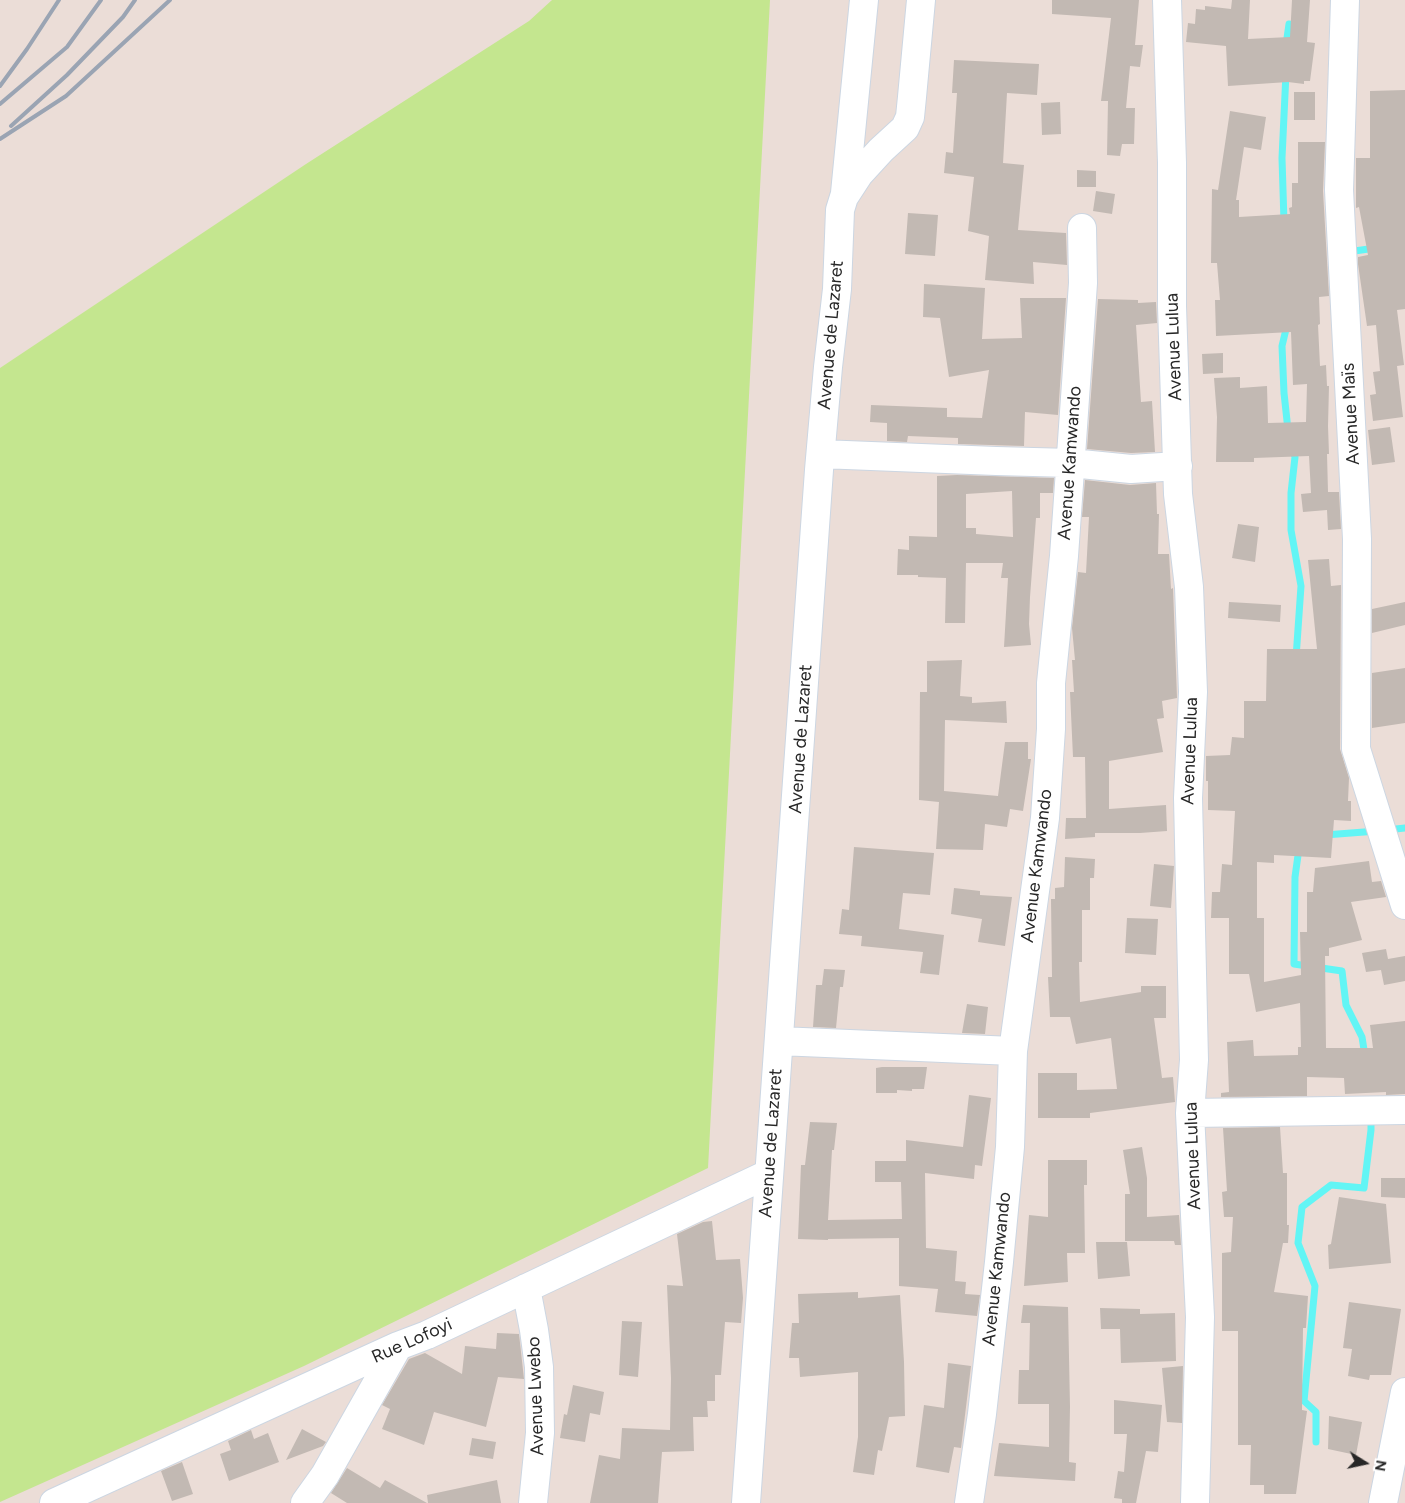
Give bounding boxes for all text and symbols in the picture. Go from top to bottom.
street label: Avenue de Lazaret [814,260,848,410]
street label: Avenue Lulua [1161,293,1187,401]
street label: Avenue Maïs [1338,362,1364,466]
street label: Avenue Kamwando [1054,385,1086,541]
street label: Avenue de Lazaret [785,664,817,814]
street label: Avenue Lulua [1177,697,1203,805]
street label: Avenue Kamwando [1017,788,1057,944]
street label: Avenue de Lazaret [755,1068,787,1218]
street label: Avenue Lulua [1180,1102,1206,1210]
street label: Avenue Kamwando [978,1191,1016,1347]
street label: Rue Lofoyi [368,1314,456,1368]
street label: Avenue Lwebo [523,1336,549,1456]
north arrow [1340,1438,1390,1488]
text: N [1371,1459,1390,1472]

